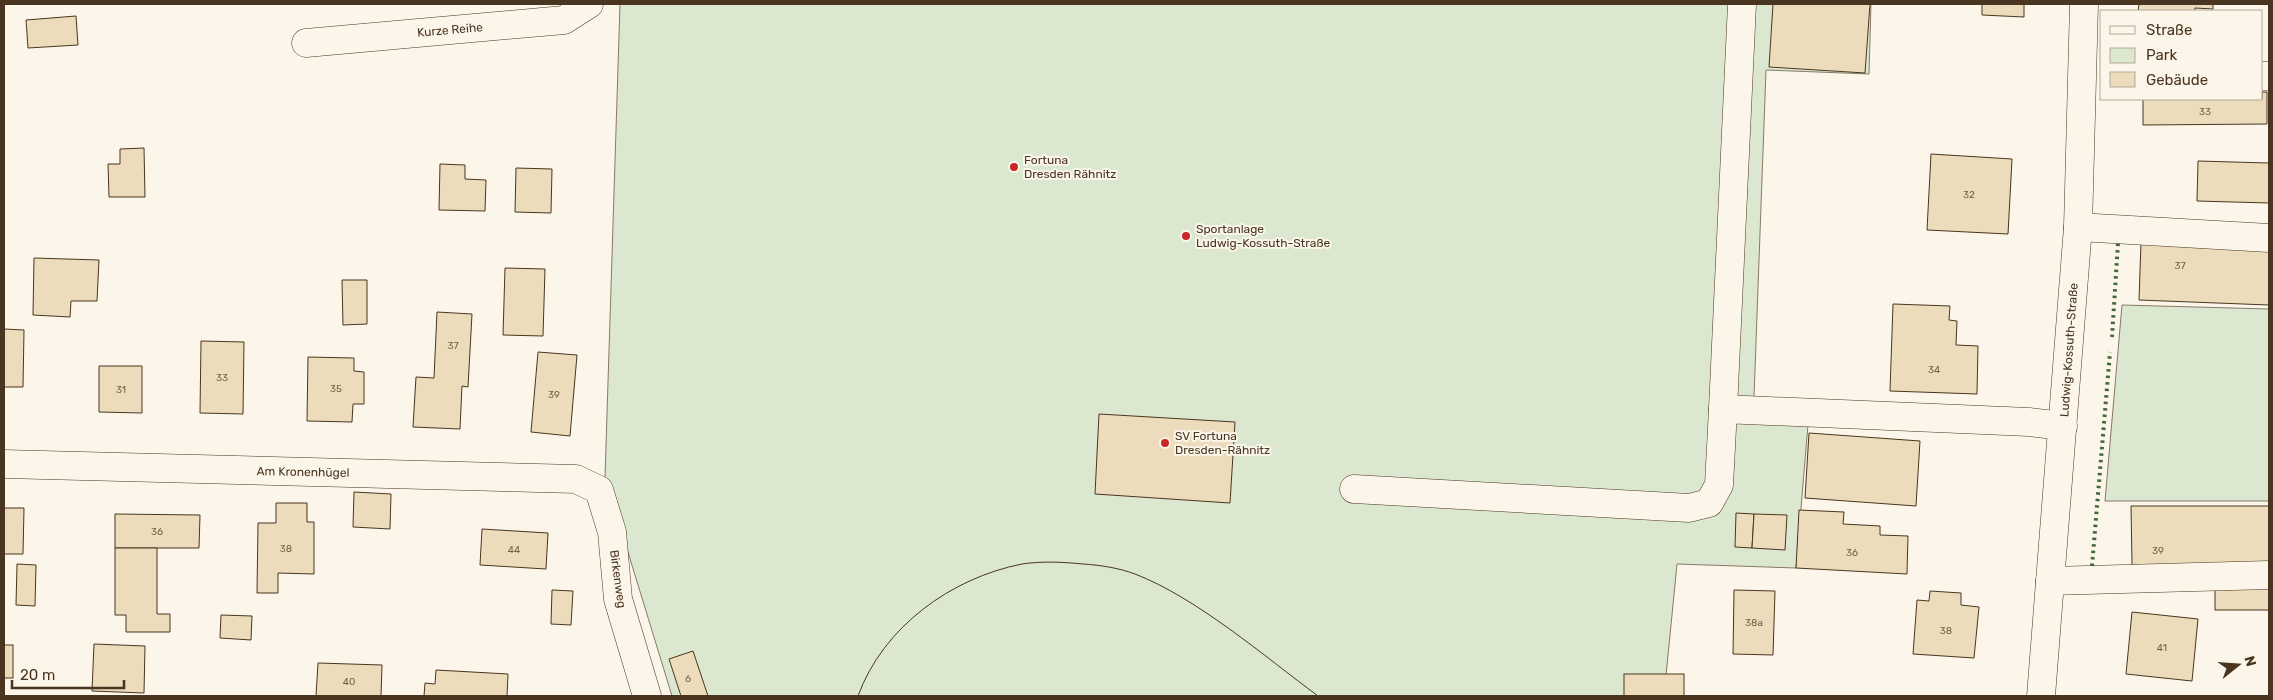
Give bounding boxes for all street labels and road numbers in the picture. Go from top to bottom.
street label: Kurze Reihe [417,20,484,40]
street label: Ludwig-Kossuth-Straße [2057,282,2081,417]
street label: Am Kronenhügel [256,464,350,480]
street label: Birkenweg [607,549,629,609]

